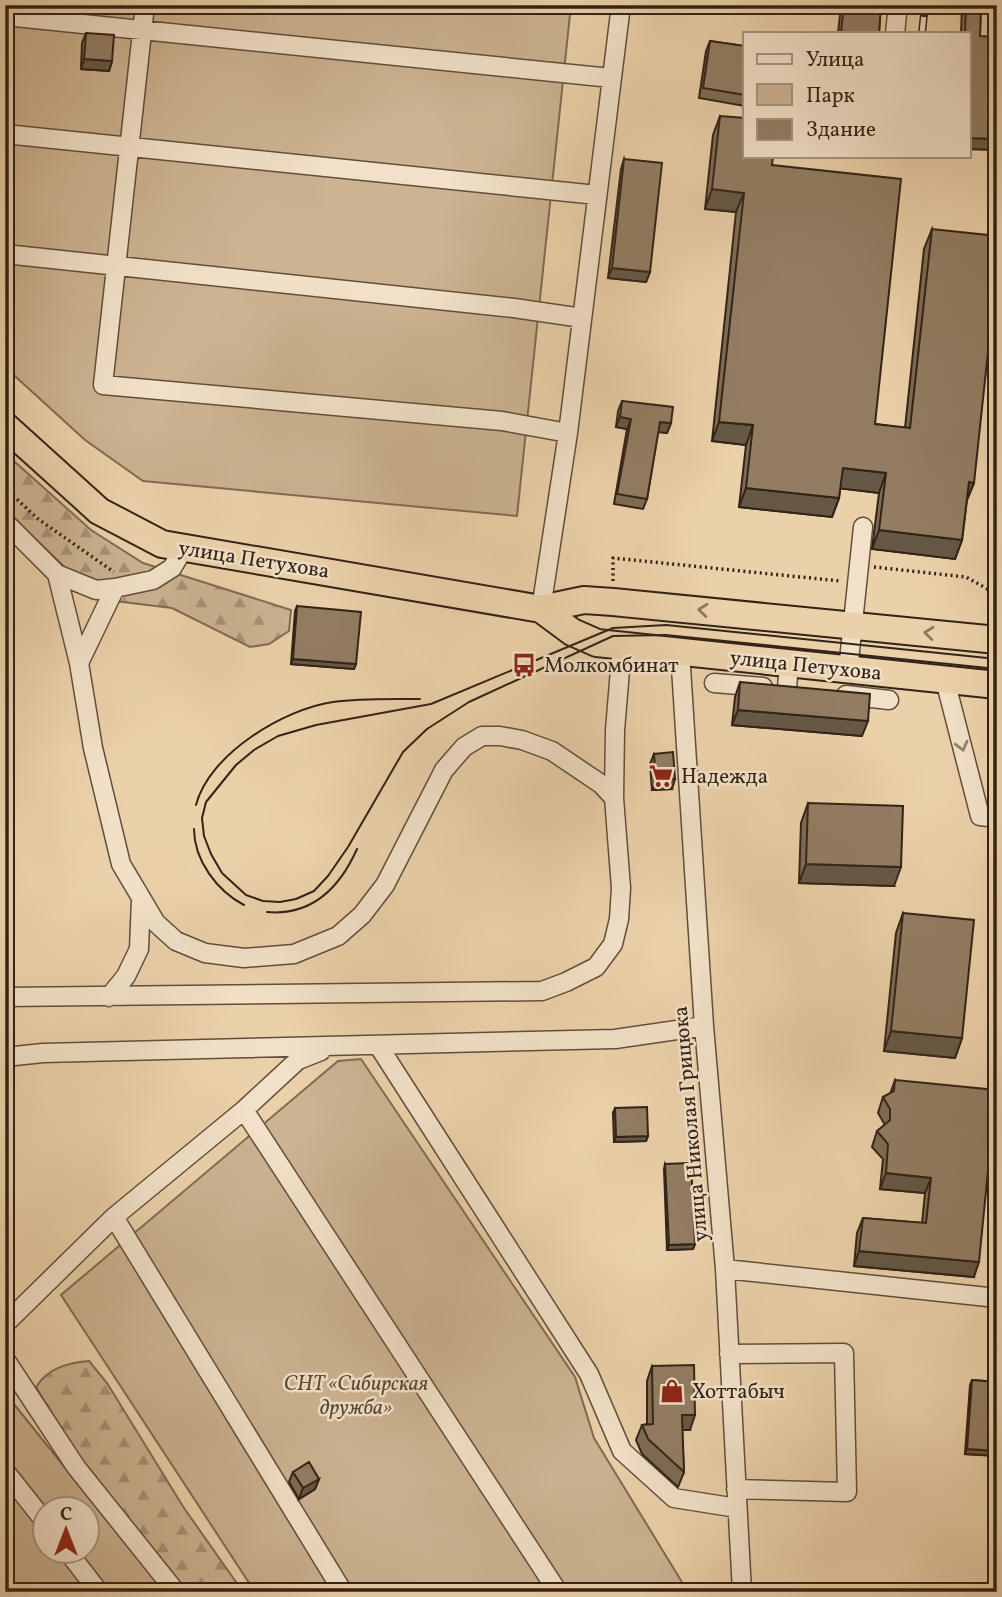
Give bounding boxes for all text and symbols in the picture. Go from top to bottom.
legend [743,32,970,158]
text: Улица [806,46,864,75]
text: Парк [806,82,855,111]
text: Здание [806,116,876,145]
street label: улица Петухова [176,534,331,587]
one-way arrow [697,603,708,618]
one-way arrow [923,626,934,641]
street label: улица Петухова [728,644,883,689]
bus stop icon: Молкомбинат [510,651,538,679]
place label: Молкомбинат [544,652,679,681]
one-way arrow [954,740,968,752]
supermarket icon: Надежда [647,762,675,790]
place label: Надежда [681,763,768,792]
street label: улица Николая Грицюка [667,1005,716,1243]
park label: СНТ «Сибирская дружба» [284,1370,428,1423]
shop icon: Хоттабыч [658,1377,686,1405]
place label: Хоттабыч [692,1378,785,1407]
north arrow [32,1496,102,1566]
text: С [60,1502,72,1528]

